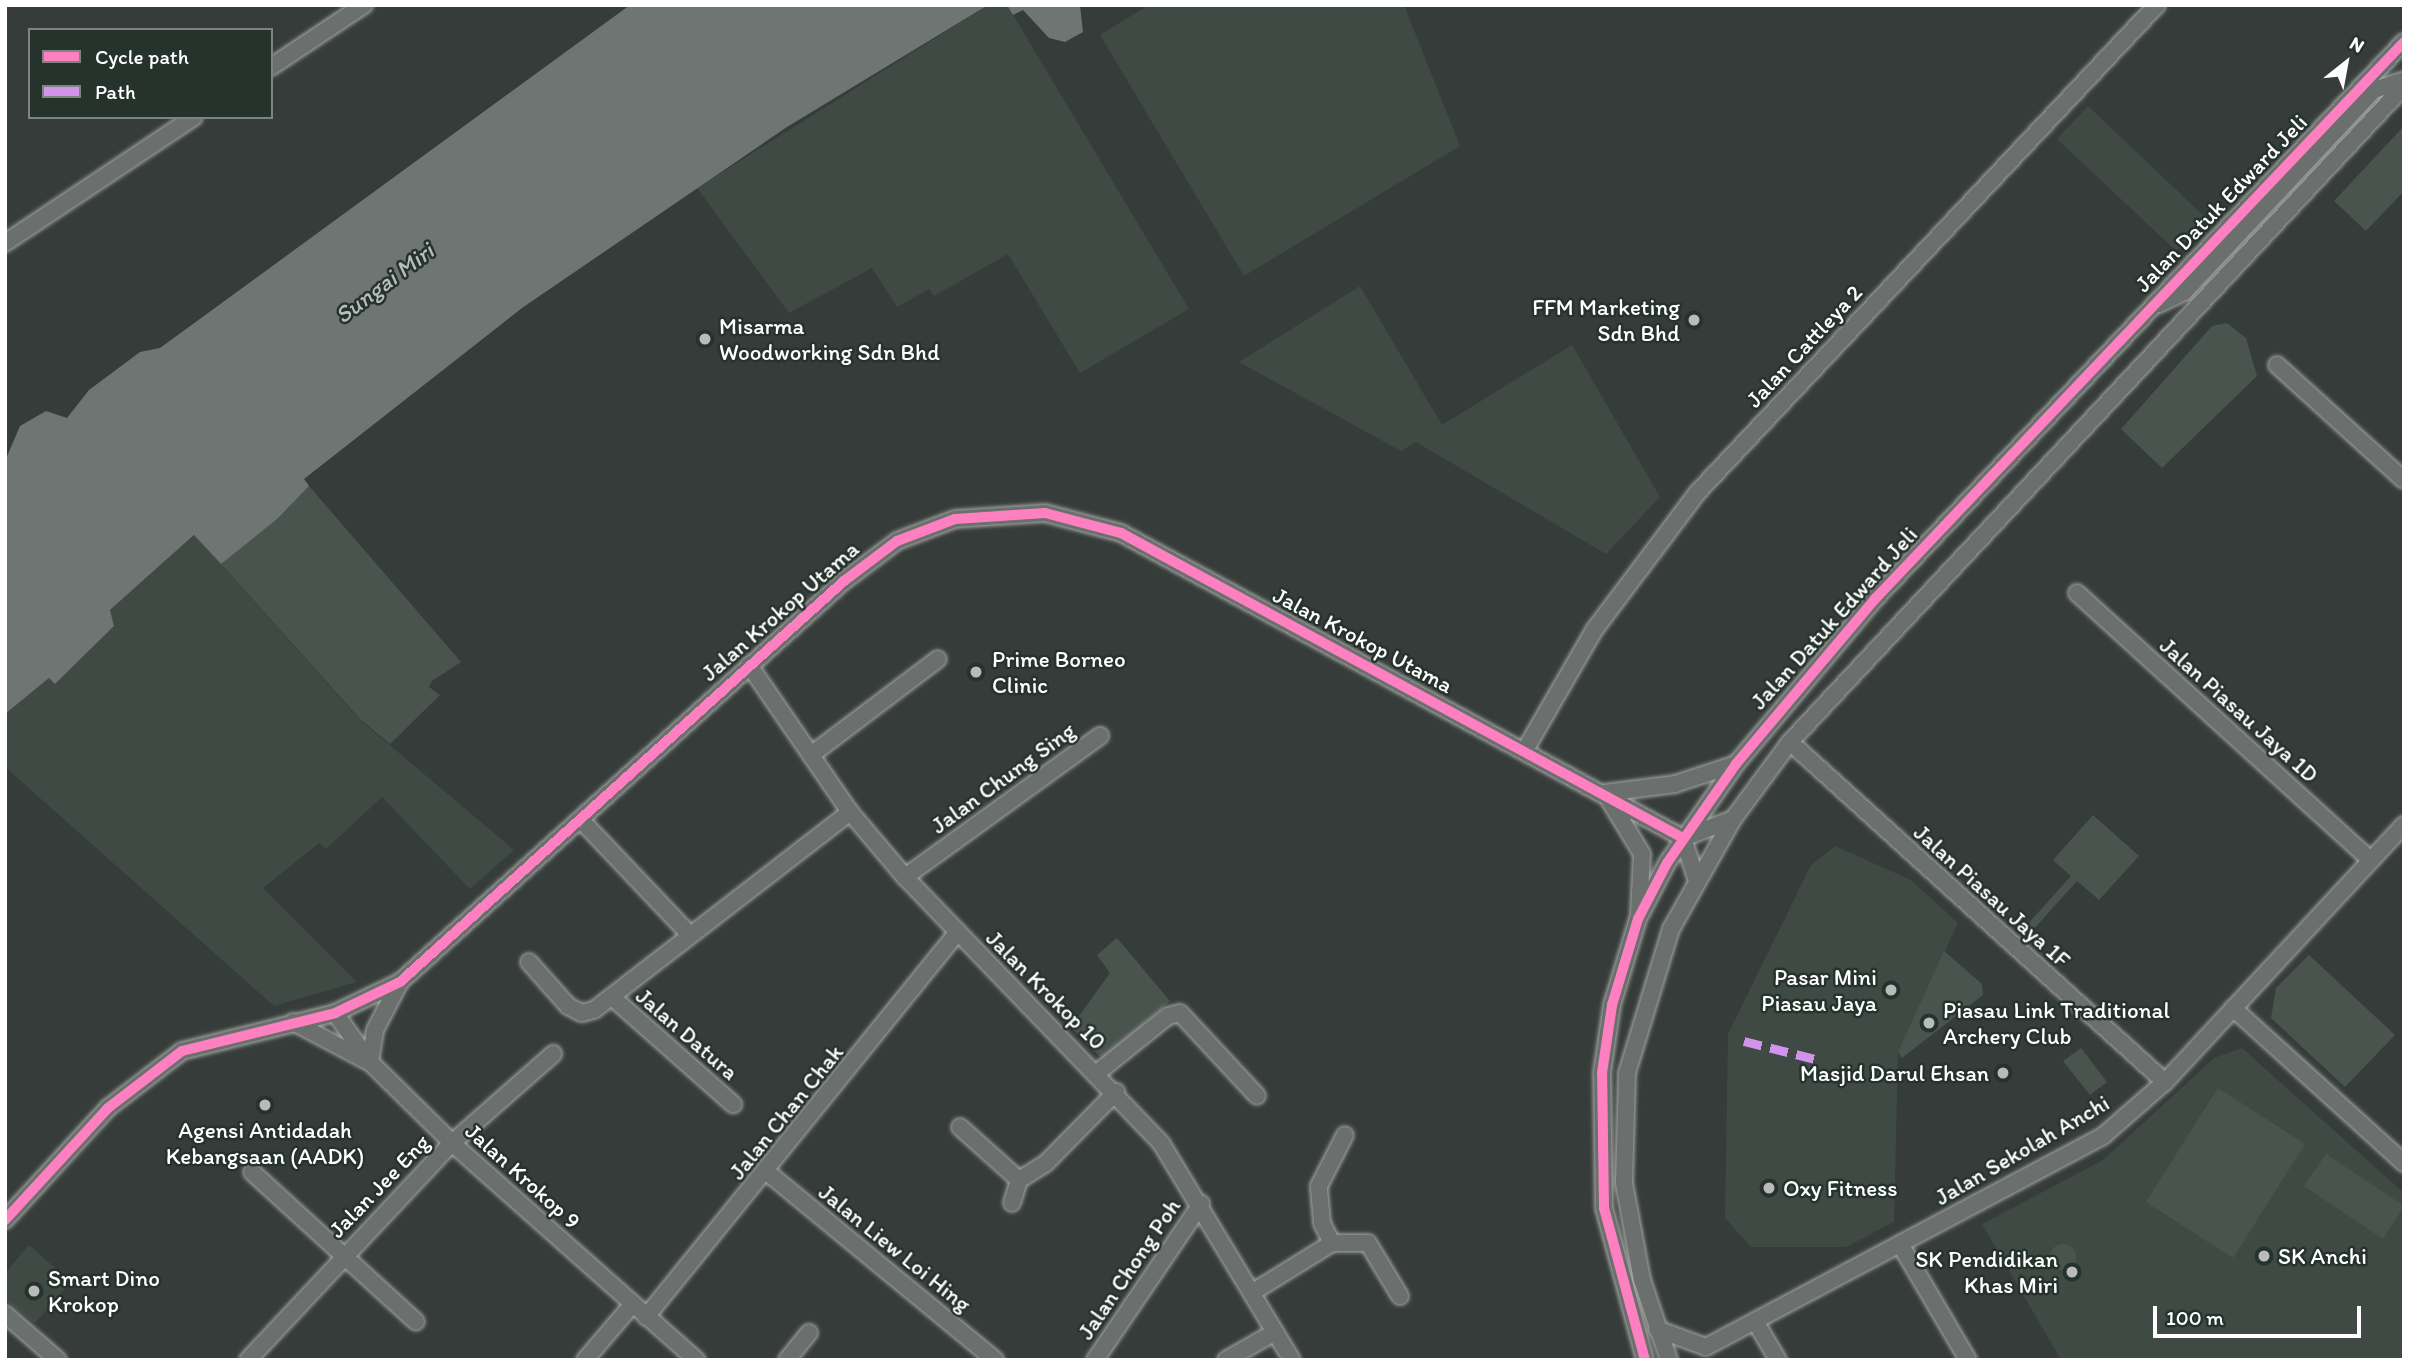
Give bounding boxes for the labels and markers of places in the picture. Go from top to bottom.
place label: FFM Marketing Sdn Bhd [1532,293,1680,347]
place label: Misarma Woodworking Sdn Bhd [719,312,940,366]
marker: FFM Marketing Sdn Bhd [1686,312,1702,328]
marker: Misarma Woodworking Sdn Bhd [697,331,713,347]
place label: Prime Borneo Clinic [992,645,1125,699]
marker: Prime Borneo Clinic [966,662,986,682]
place label: Pasar Mini Piasau Jaya [1762,963,1877,1017]
marker: Pasar Mini Piasau Jaya [1883,982,1899,998]
place label: Piasau Link Traditional Archery Club [1943,996,2168,1050]
marker: Piasau Link Traditional Archery Club [1921,1015,1937,1031]
place label: Masjid Darul Ehsan [1799,1059,1989,1087]
marker: Masjid Darul Ehsan [1995,1065,2011,1081]
marker: Agensi Antidadah Kebangsaan (AADK) [257,1097,273,1113]
place label: Agensi Antidadah Kebangsaan (AADK) [166,1116,364,1170]
place label: Oxy Fitness [1783,1174,1897,1202]
marker: Oxy Fitness [1761,1180,1777,1196]
place label: SK Anchi [2278,1242,2367,1270]
place label: SK Pendidikan Khas Miri [1916,1245,2058,1299]
marker: SK Anchi [2256,1248,2272,1264]
place label: Smart Dino Krokop [48,1264,161,1318]
marker: SK Pendidikan Khas Miri [2064,1264,2080,1280]
marker: Smart Dino Krokop [26,1283,42,1299]

